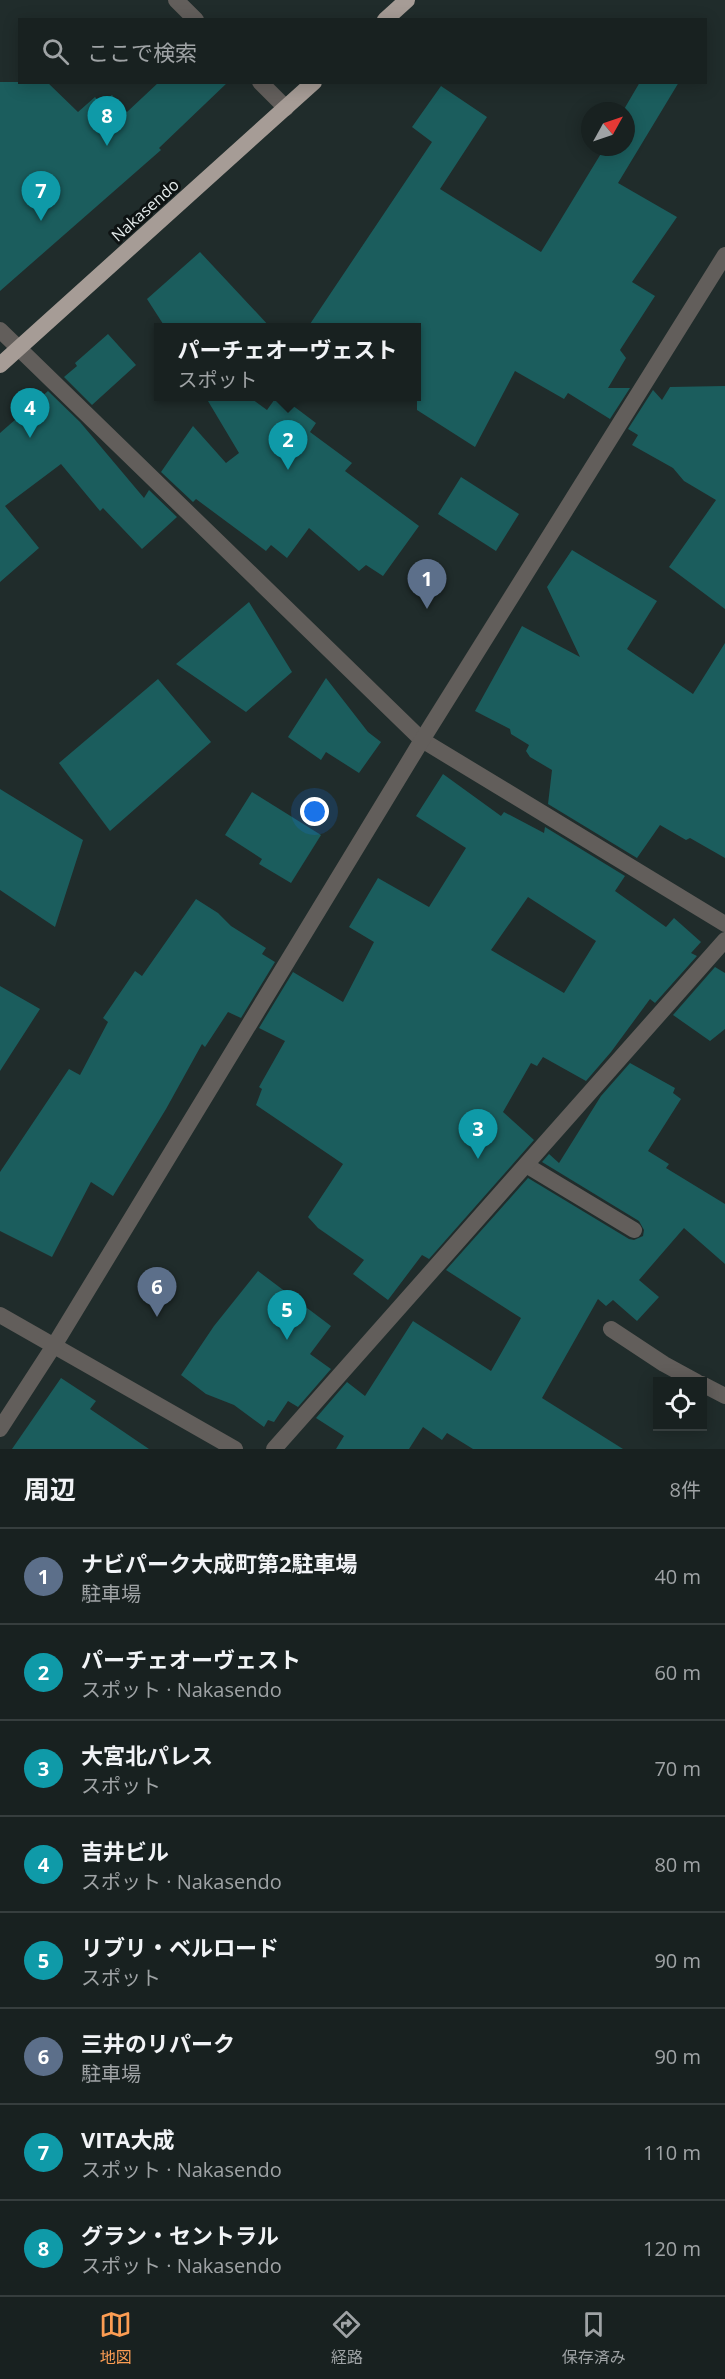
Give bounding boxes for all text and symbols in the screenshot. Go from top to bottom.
search box [18,18,707,84]
icon: search [39,35,72,68]
text: ここで検索 [87,37,197,67]
pin: 8 [88,96,126,146]
north arrow [581,102,635,156]
pin: 7 [22,172,60,221]
street label: Nakasendo [106,174,184,246]
popup [154,323,421,401]
text: パーチェオーヴェスト [177,334,398,364]
text: スポット [177,366,257,393]
pin: 4 [10,388,50,438]
pin: 2 [268,420,308,470]
pin: 1 [408,560,446,609]
your location [300,797,329,826]
pin: 3 [458,1110,498,1159]
pin: 6 [138,1268,176,1317]
pin: 5 [268,1290,306,1340]
map controls [653,1377,707,1431]
button: locate [653,1377,707,1431]
text: 周辺 [24,1471,76,1507]
text: 8件 [670,1476,701,1503]
text: ナビパーク大成町第2駐車場 [81,1548,358,1578]
text: 1 [38,1563,49,1590]
text: 40 m [654,1563,701,1590]
text: 駐車場 [81,1580,141,1607]
text: パーチェオーヴェスト [81,1644,301,1674]
text: 2 [38,1659,49,1686]
text: 60 m [654,1659,701,1686]
text: スポット · Nakasendo [81,1676,282,1703]
text: 大宮北パレス [81,1740,213,1770]
text: 3 [38,1755,49,1782]
text: 70 m [654,1755,701,1782]
text: スポット [81,1772,161,1799]
text: 吉井ビル [81,1836,169,1866]
text: 4 [38,1851,49,1878]
text: 80 m [654,1851,701,1878]
text: スポット · Nakasendo [81,1868,282,1895]
text: リブリ・ベルロード [81,1932,279,1962]
text: 5 [38,1947,49,1974]
text: 90 m [654,1947,701,1974]
text: スポット [81,1964,161,1991]
text: 三井のリパーク [81,2028,235,2058]
text: 6 [38,2043,49,2070]
text: 90 m [654,2043,701,2070]
text: 駐車場 [81,2060,141,2087]
text: VITA大成 [81,2124,175,2154]
text: 7 [38,2139,49,2166]
text: 110 m [643,2139,701,2166]
text: スポット · Nakasendo [81,2156,282,2183]
text: グラン・セントラル [81,2220,279,2250]
text: 8 [38,2235,49,2262]
text: 120 m [643,2235,701,2262]
text: スポット · Nakasendo [81,2252,282,2279]
tab: 地図 [99,2308,132,2368]
tab: 経路 [330,2308,363,2368]
tab: 保存済み [562,2308,626,2368]

